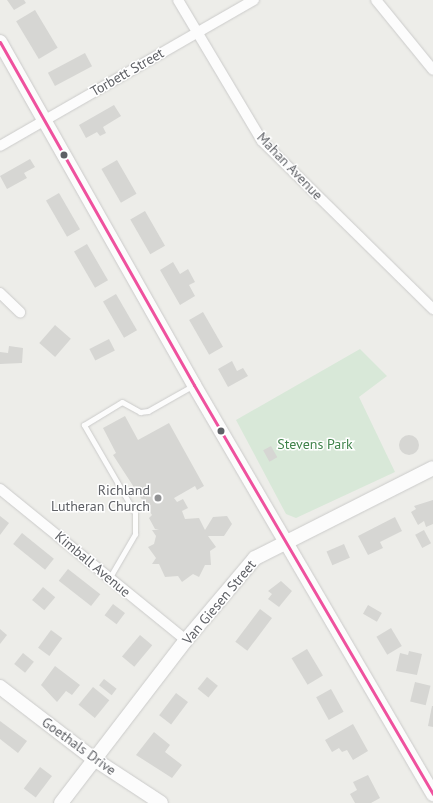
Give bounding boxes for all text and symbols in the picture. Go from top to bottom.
street label: Torbett Street [87,44,167,100]
street label: Mahan Avenue [253,129,327,203]
unlabelled marker [59,150,69,160]
unlabelled marker [216,426,226,436]
park label: Stevens Park [277,436,353,452]
place label: Richland Lutheran Church [51,482,150,514]
marker: Richland Lutheran Church [153,493,163,503]
street label: Kimball Avenue [52,527,134,601]
street label: Van Giesen Street [179,556,259,648]
street label: Goethals Drive [39,713,119,779]

